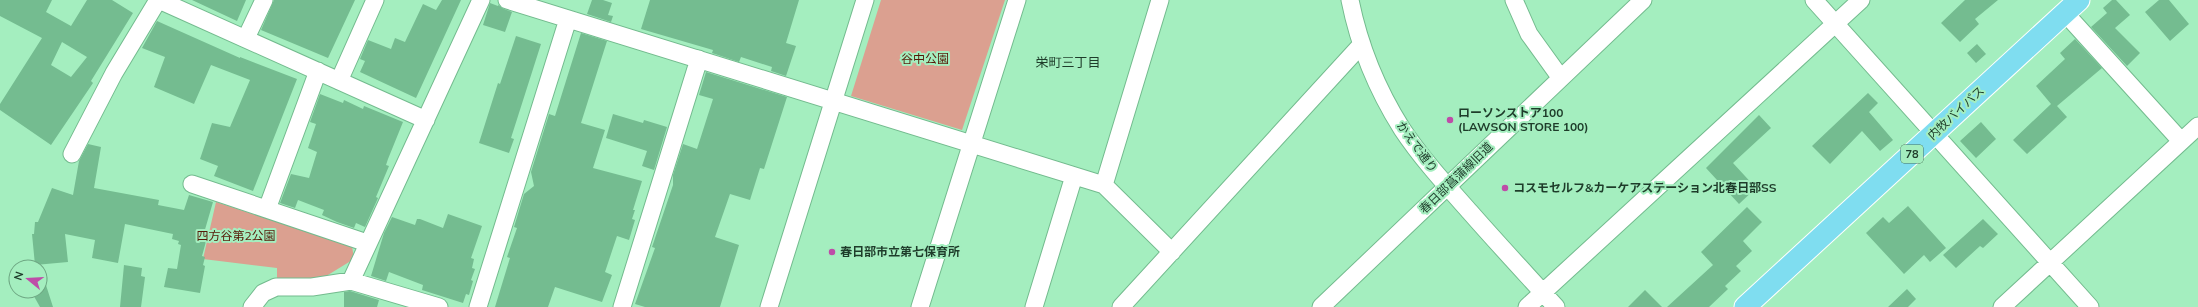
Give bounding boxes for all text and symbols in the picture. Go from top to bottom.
park label: 谷中公園 [901,51,949,66]
district label: 栄町三丁目 [1035,54,1101,70]
street label: 内牧バイパス [1924,83,1987,143]
place label: ローソンストア100 (LAWSON STORE 100) [1458,105,1589,134]
marker: ローソンストア100 (LAWSON STORE 100) [1445,115,1455,125]
street label: かえで通り [1394,118,1441,175]
street label: 春日部菖蒲線旧道 [1416,139,1495,216]
road number: 78 [1901,145,1923,163]
place label: コスモセルフ&カーケアステーション北春日部SS [1513,180,1777,195]
marker: コスモセルフ&カーケアステーション北春日部SS [1500,183,1510,193]
park label: 四方谷第2公園 [196,228,276,243]
place label: 春日部市立第七保育所 [840,244,960,259]
marker: 春日部市立第七保育所 [827,247,837,257]
north arrow [8,259,48,299]
text: N [11,270,26,282]

